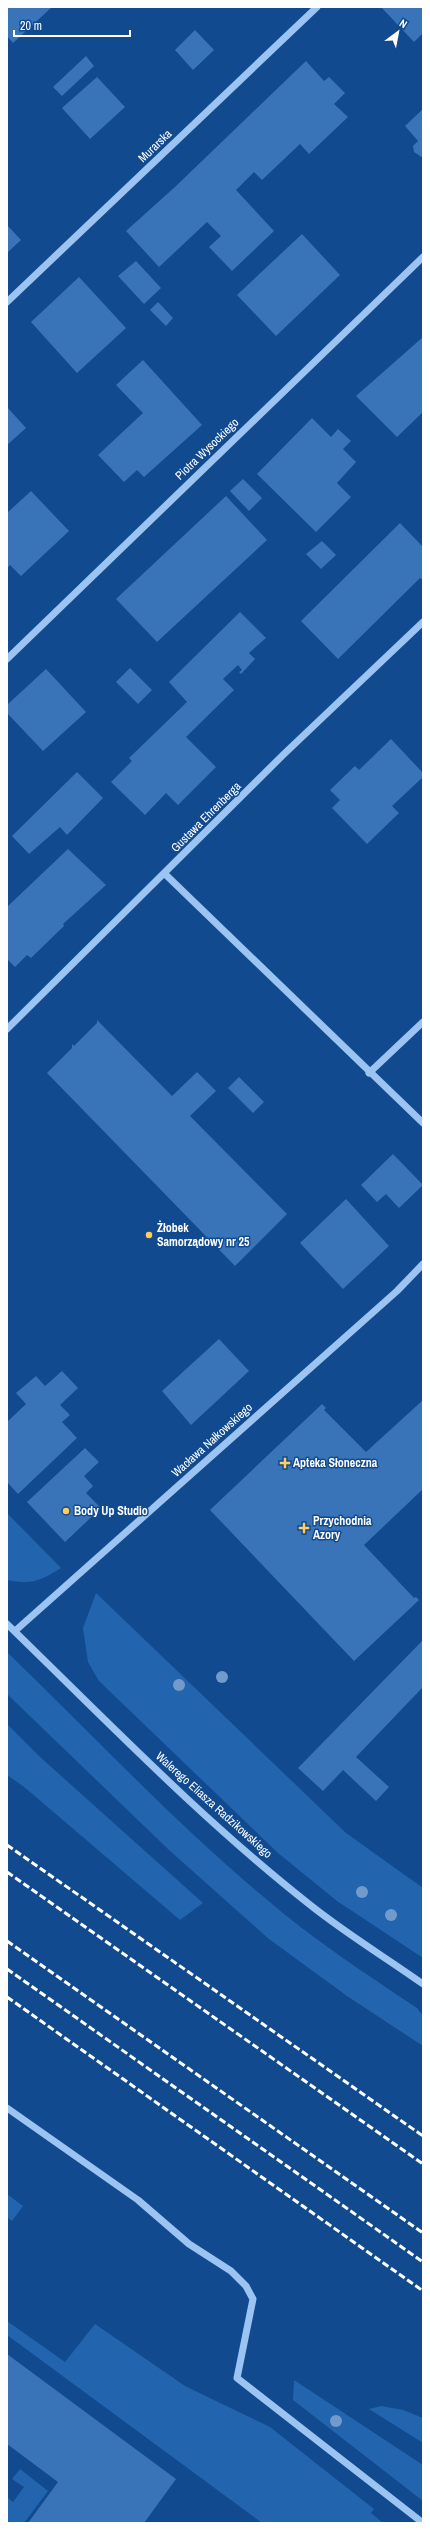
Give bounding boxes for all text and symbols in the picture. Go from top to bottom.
scale bar [14,12,130,38]
north arrow [378,12,418,52]
text: N [397,16,410,31]
text: 20 m [20,18,42,34]
street label: Murarska [135,126,176,166]
street label: Piotra Wysockiego [172,415,242,483]
street label: Gustawa Ehrenberga [167,778,245,856]
place label: Żłobek Samorządowy nr 25 [157,1220,250,1250]
marker: Żłobek Samorządowy nr 25 [144,1230,154,1240]
street label: Wacława Nałkowskiego [168,1399,256,1481]
place label: Apteka Słoneczna [293,1455,378,1471]
marker: Apteka Słoneczna [280,1458,290,1468]
place label: Body Up Studio [74,1503,148,1519]
marker: Body Up Studio [61,1506,71,1516]
place label: Przychodnia Azory [313,1513,372,1543]
marker: Przychodnia Azory [298,1522,310,1534]
street label: Walerego Eliasza Radzikowskiego [152,1748,276,1862]

